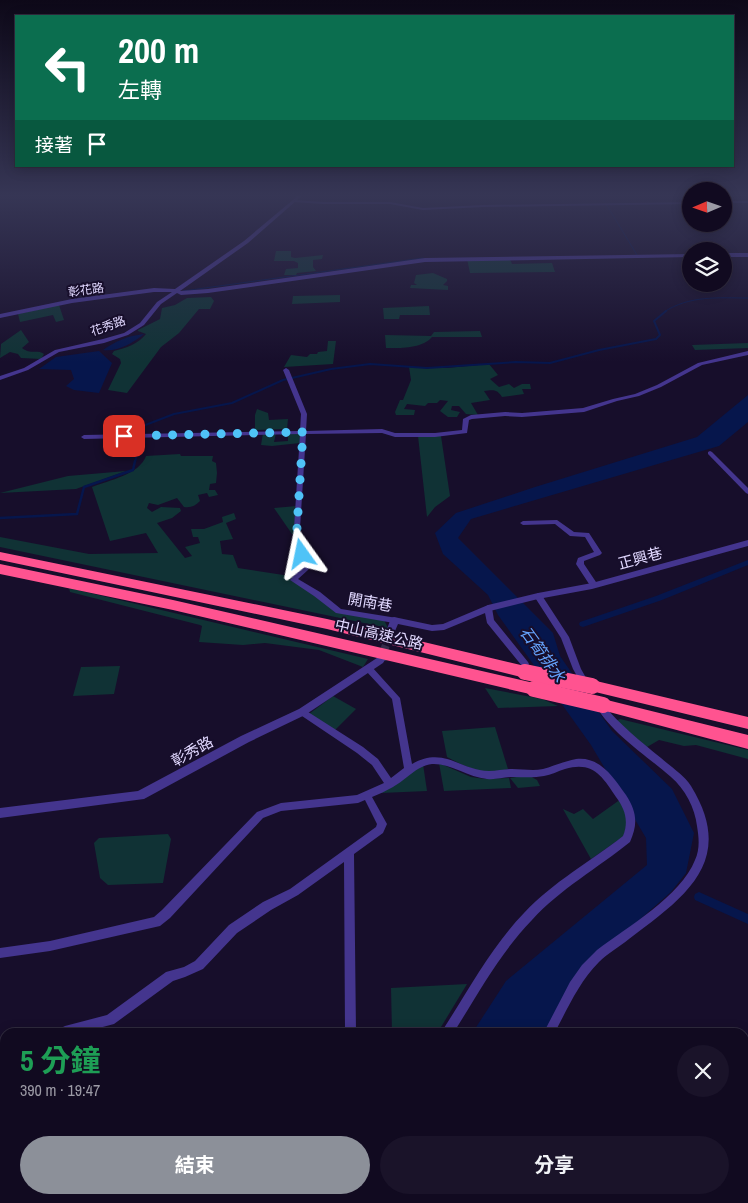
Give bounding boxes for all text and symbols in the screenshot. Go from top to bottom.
text: 200 m [118,27,199,74]
icon: left [35,35,100,100]
text: 左轉 [118,75,162,105]
icon: arrive [83,130,111,158]
text: 接著 [35,132,73,158]
north arrow [682,182,732,232]
map controls [682,182,732,292]
button: layers [682,242,732,292]
street label: 彰花路 [67,280,105,300]
street label: 花秀路 [88,313,128,339]
pin [103,415,145,457]
icon: arrive [110,422,138,450]
position arrow [275,527,327,579]
street label: 正興巷 [616,542,664,574]
street label: 開南巷 [346,588,394,616]
street label: 中山高速公路 [333,614,425,654]
water label: 石筍排水 [515,622,571,687]
street label: 彰秀路 [167,731,217,771]
text: 5 分鐘 [20,1040,101,1080]
button: close [677,1045,729,1097]
text: 390 m · 19:47 [20,1079,100,1101]
button: 結束 [20,1136,370,1194]
button: 分享 [380,1136,729,1194]

